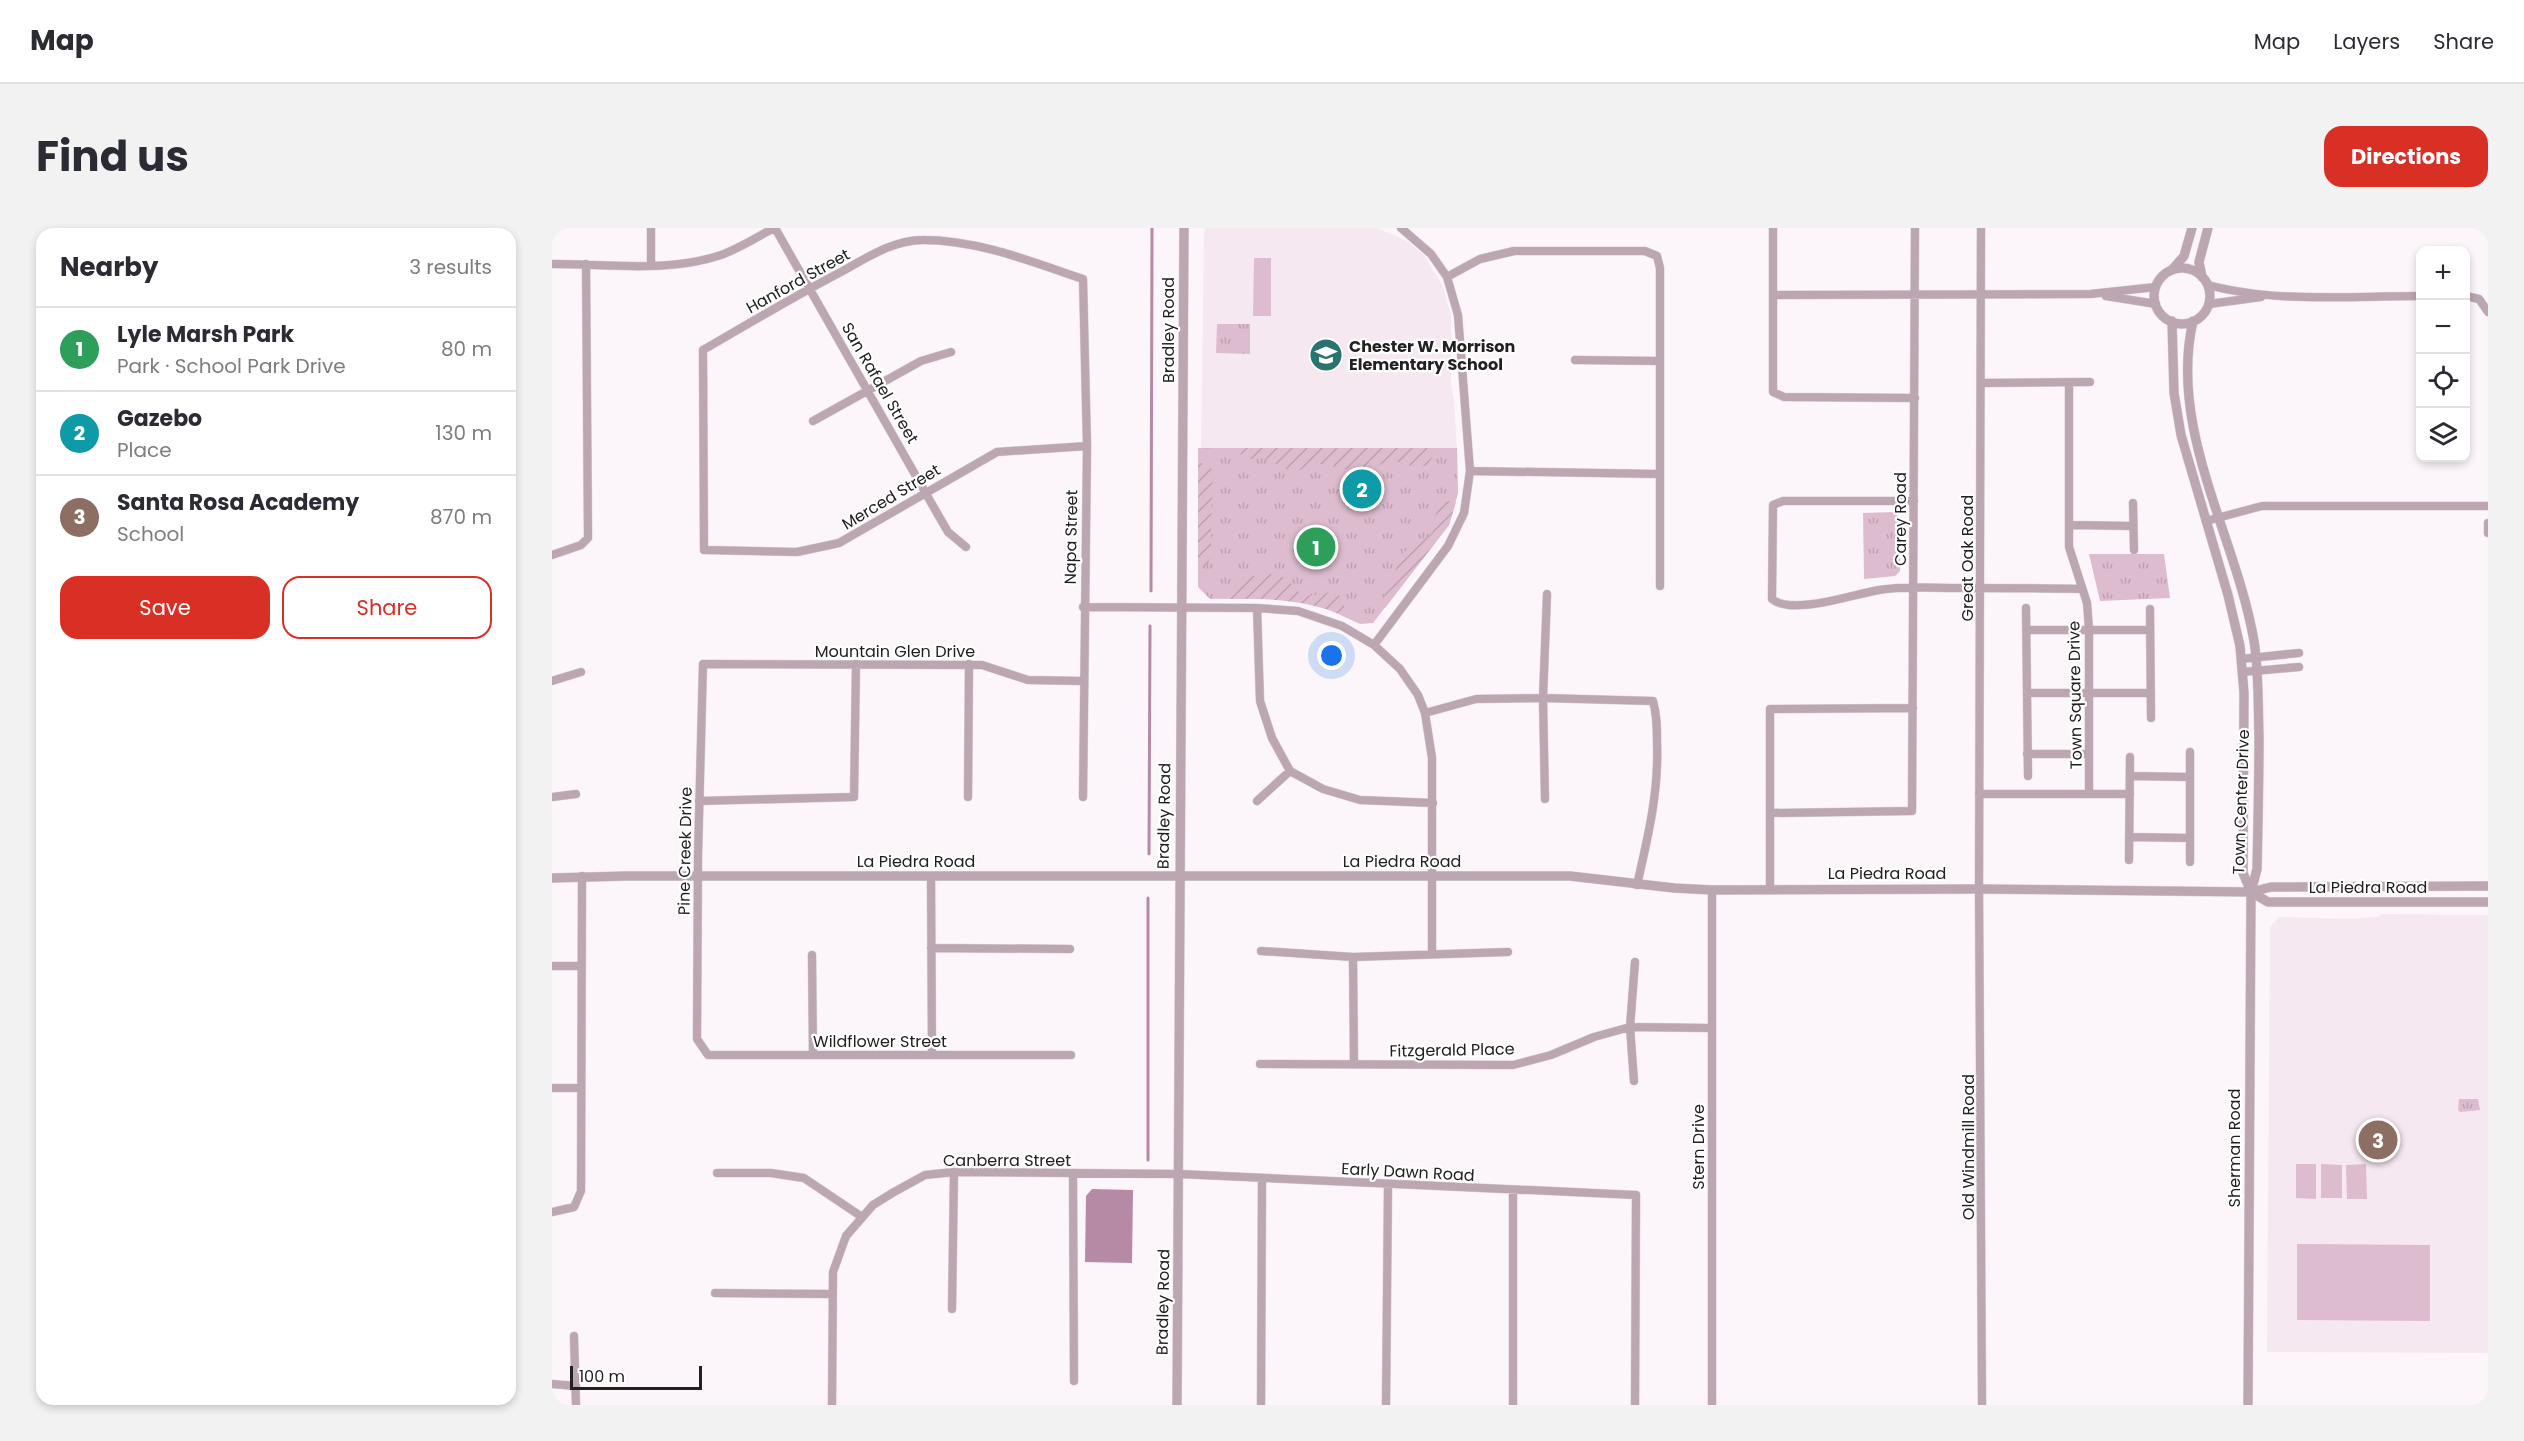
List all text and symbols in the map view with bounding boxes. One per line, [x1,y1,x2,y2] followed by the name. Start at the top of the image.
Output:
[30,21,94,60] text: Map
[2254,27,2300,56] text: Map
[2333,27,2400,56] text: Layers
[2433,27,2494,56] text: Share
[2324,126,2488,187] button: Directions
[36,127,189,186] text: Find us
[742,243,854,319] street label: Hanford Street
[2416,246,2470,462] map controls
[2416,246,2470,300] button: +
[60,249,158,285] text: Nearby
[409,253,492,281] text: 3 results
[1157,277,1180,383] street label: Bradley Road
[2416,300,2470,354] button: −
[836,318,924,448] street label: San Rafael Street
[117,319,294,350] text: Lyle Marsh Park
[76,335,83,363] text: 1
[441,335,492,363] text: 80 m
[1349,335,1515,376] place label: Chester W. Morrison Elementary School
[1308,337,1344,373] school or university icon: Chester W. Morrison Elementary School
[117,352,346,380] text: Park · School Park Drive
[2416,354,2470,408] button: locate
[117,403,202,434] text: Gazebo
[2416,408,2470,462] button: layers
[74,419,85,447] text: 2
[435,419,492,447] text: 130 m
[117,436,172,464] text: Place
[837,458,945,536] street label: Merced Street
[1342,466,1382,512] pin: 2
[1889,472,1912,566] street label: Carey Road
[117,487,359,518] text: Santa Rosa Academy
[1059,489,1083,585] street label: Napa Street
[1956,495,1979,621] street label: Great Oak Road
[73,503,86,531] text: 3
[430,503,492,531] text: 870 m
[117,520,184,548] text: School
[1296,524,1335,570] pin: 1
[60,576,270,639] button: Save
[282,576,492,639] button: Share
[2062,621,2088,769] street label: Town Square Drive
[815,640,975,663] street label: Mountain Glen Drive
[1317,641,1346,670] your location
[2227,729,2255,875] street label: Town Center Drive
[1152,763,1176,869] street label: Bradley Road
[672,787,698,915] street label: Pine Creek Drive
[857,850,975,873] street label: La Piedra Road
[1343,850,1461,873] street label: La Piedra Road
[1828,862,1946,885] street label: La Piedra Road
[2309,876,2427,899] street label: La Piedra Road
[813,1030,947,1053] street label: Wildflower Street
[1389,1037,1515,1063] street label: Fitzgerald Place
[1957,1074,1980,1220] street label: Old Windmill Road
[2223,1089,2246,1207] street label: Sherman Road
[1687,1104,1710,1190] street label: Stern Drive
[2358,1118,2398,1162] pin: 3
[943,1149,1071,1172] street label: Canberra Street
[1341,1157,1475,1187] street label: Early Dawn Road
[1151,1249,1175,1355] street label: Bradley Road
[570,1363,702,1390] scale bar
[579,1365,625,1388] text: 100 m

